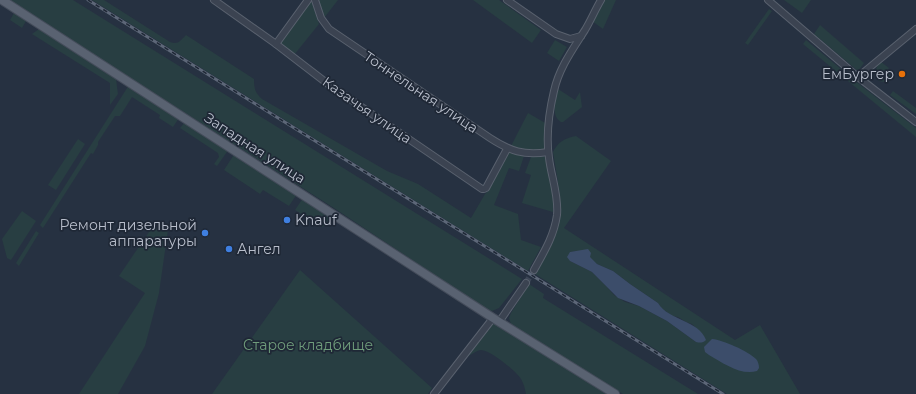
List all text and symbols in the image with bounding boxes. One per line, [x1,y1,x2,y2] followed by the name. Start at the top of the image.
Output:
[360,47,482,137] street label: Тоннельная улица
[822,65,894,83] place label: ЕмБургер
[897,69,907,79] marker: ЕмБургер
[319,73,415,147] street label: Казачья улица
[201,109,309,187] street label: Западная улица
[295,211,338,229] place label: Knauf
[282,215,292,225] marker: Knauf
[59,216,197,250] place label: Ремонт дизельной аппаратуры
[200,228,210,238] marker: Ремонт дизельной аппаратуры
[237,240,281,258] place label: Ангел
[224,244,234,254] marker: Ангел
[243,336,373,354] park label: Старое кладбище

